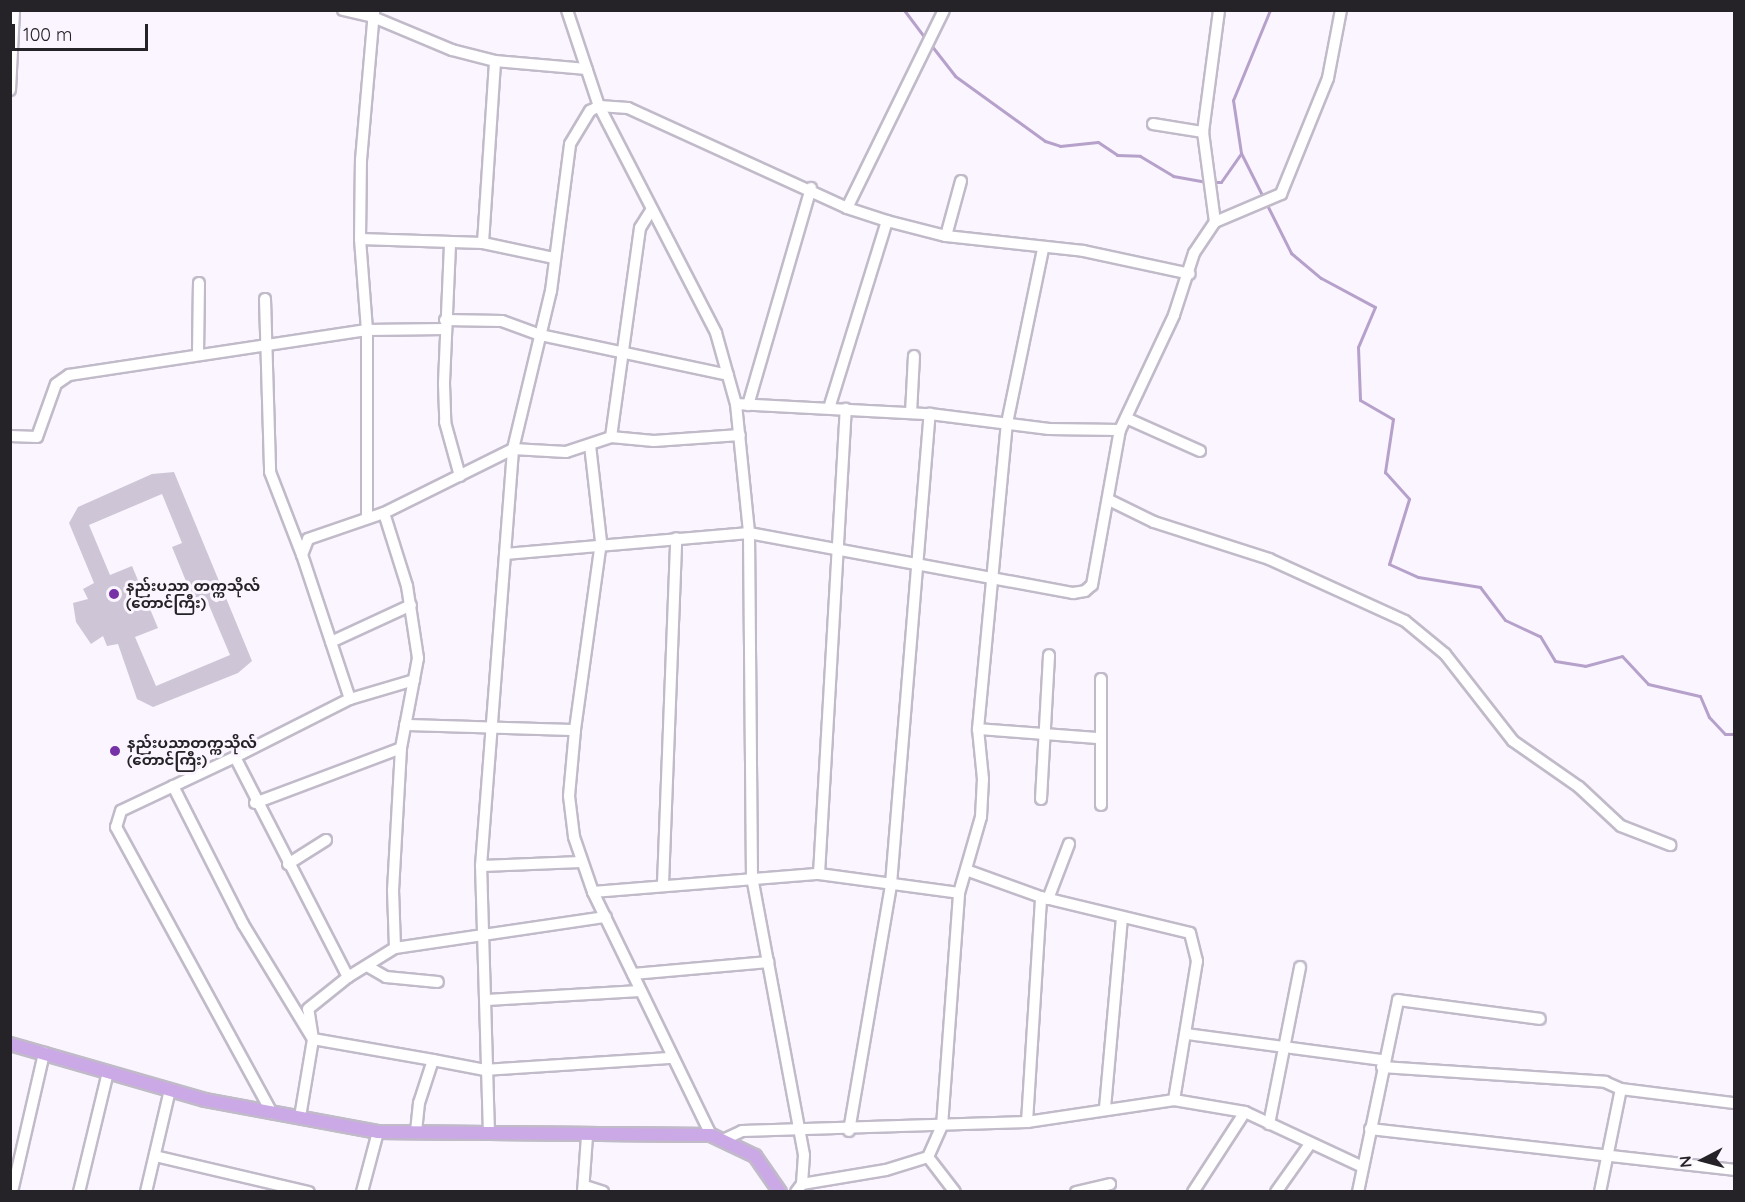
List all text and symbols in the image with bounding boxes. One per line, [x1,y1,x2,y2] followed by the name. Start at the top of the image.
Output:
[15,12,152,50] scale bar
[23,23,72,46] text: 100 m
[126,576,260,611] place label: နည်းပညာ တက္ကသိုလ် (တောင်ကြီး)
[107,587,121,601] marker: နည်းပညာ တက္ကသိုလ် (တောင်ကြီး)
[127,733,257,768] place label: နည်းပညာတက္ကသိုလ် (တောင်ကြီး)
[108,744,122,758] marker: နည်းပညာတက္ကသိုလ် (တောင်ကြီး)
[1673,1130,1733,1190] north arrow
[1675,1155,1696,1169] text: N

